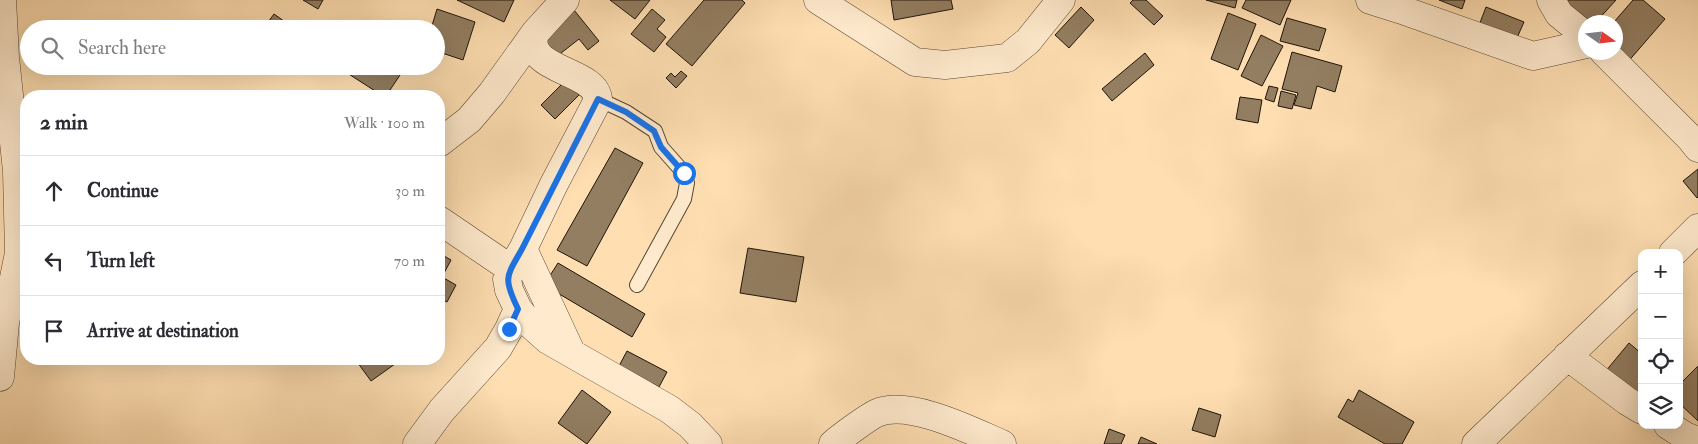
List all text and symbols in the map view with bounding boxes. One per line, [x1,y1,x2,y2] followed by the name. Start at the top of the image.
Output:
[1578,15,1623,60] north arrow
[20,20,445,75] search box
[38,34,66,62] icon: search
[78,36,166,60] text: Search here
[40,109,88,136] text: 2 min
[344,113,425,133] text: Walk · 100 m
[673,162,696,185] route start
[40,177,68,205] icon: ahead
[87,179,158,203] text: Continue
[395,181,425,201] text: 30 m
[40,247,68,275] icon: left
[87,249,155,273] text: Turn left
[1638,249,1683,429] map controls
[1638,249,1683,294] button: +
[394,251,425,271] text: 70 m
[1638,294,1683,339] button: −
[40,317,68,345] icon: arrive
[498,318,521,341] route end
[87,319,239,343] text: Arrive at destination
[1638,339,1683,384] button: locate
[1638,384,1683,429] button: layers

